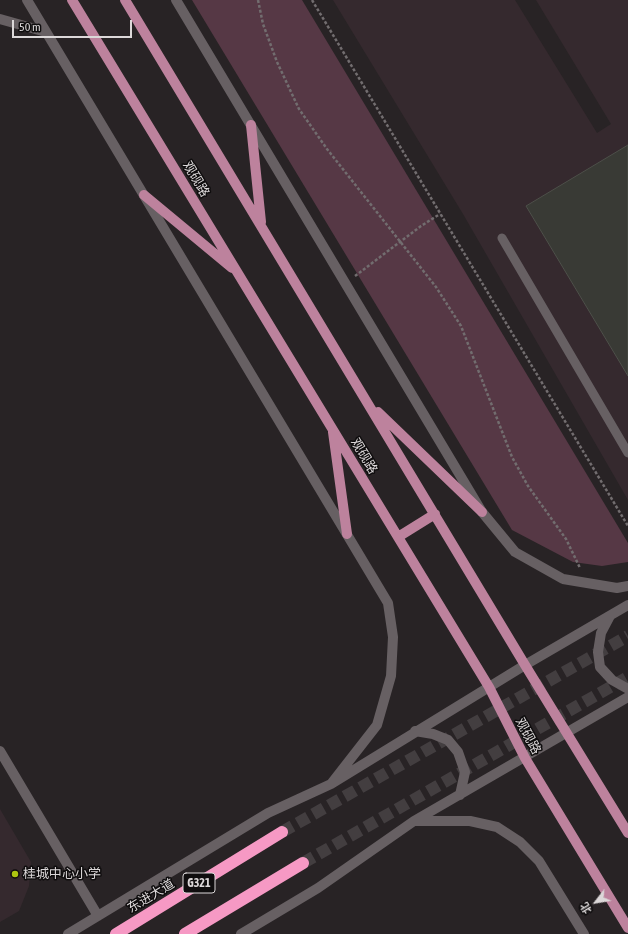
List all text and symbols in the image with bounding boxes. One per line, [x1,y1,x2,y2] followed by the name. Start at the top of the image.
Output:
[14,12,134,38] scale bar
[19,20,41,34] text: 50 m
[179,158,213,200] street label: 观砚路
[347,435,381,477] street label: 观砚路
[512,715,544,757] street label: 观砚路
[23,866,101,882] place label: 桂城中心小学
[10,869,20,879] marker: 桂城中心小学
[183,873,215,893] road number: G321
[125,876,177,916] street label: 东进大道
[576,882,616,922] north arrow
[578,900,594,916] text: 北

